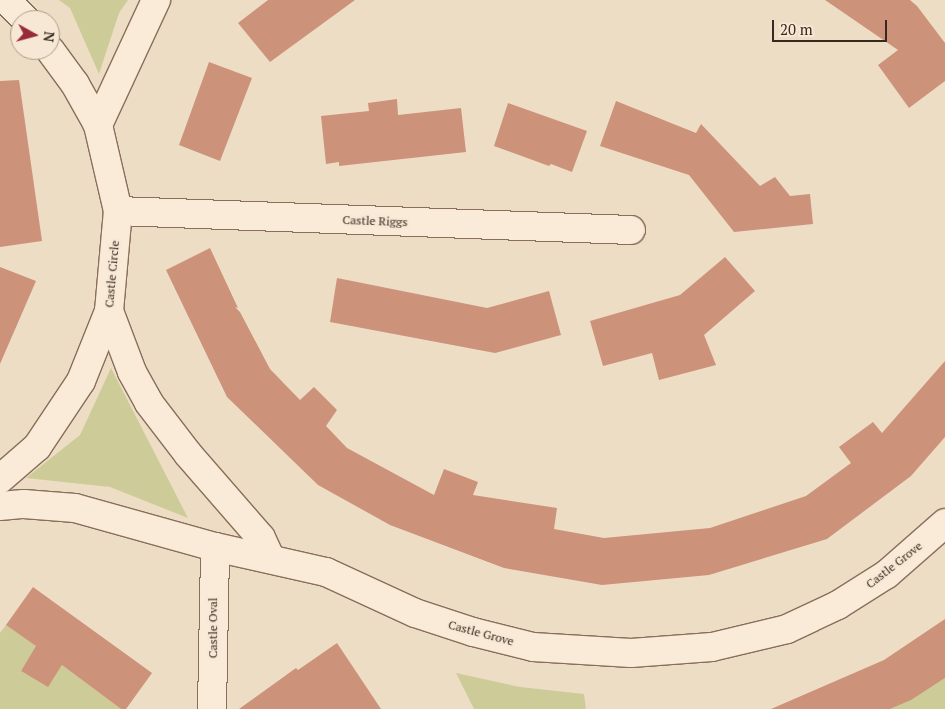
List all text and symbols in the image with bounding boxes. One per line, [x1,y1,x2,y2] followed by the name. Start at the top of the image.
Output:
[10,10,60,60] north arrow
[775,10,890,42] scale bar
[780,19,813,39] text: 20 m
[39,30,59,43] text: N
[342,213,408,229] street label: Castle Riggs
[102,240,122,308] street label: Castle Circle
[863,539,925,591] street label: Castle Grove
[206,598,220,658] street label: Castle Oval
[447,617,515,649] street label: Castle Grove

